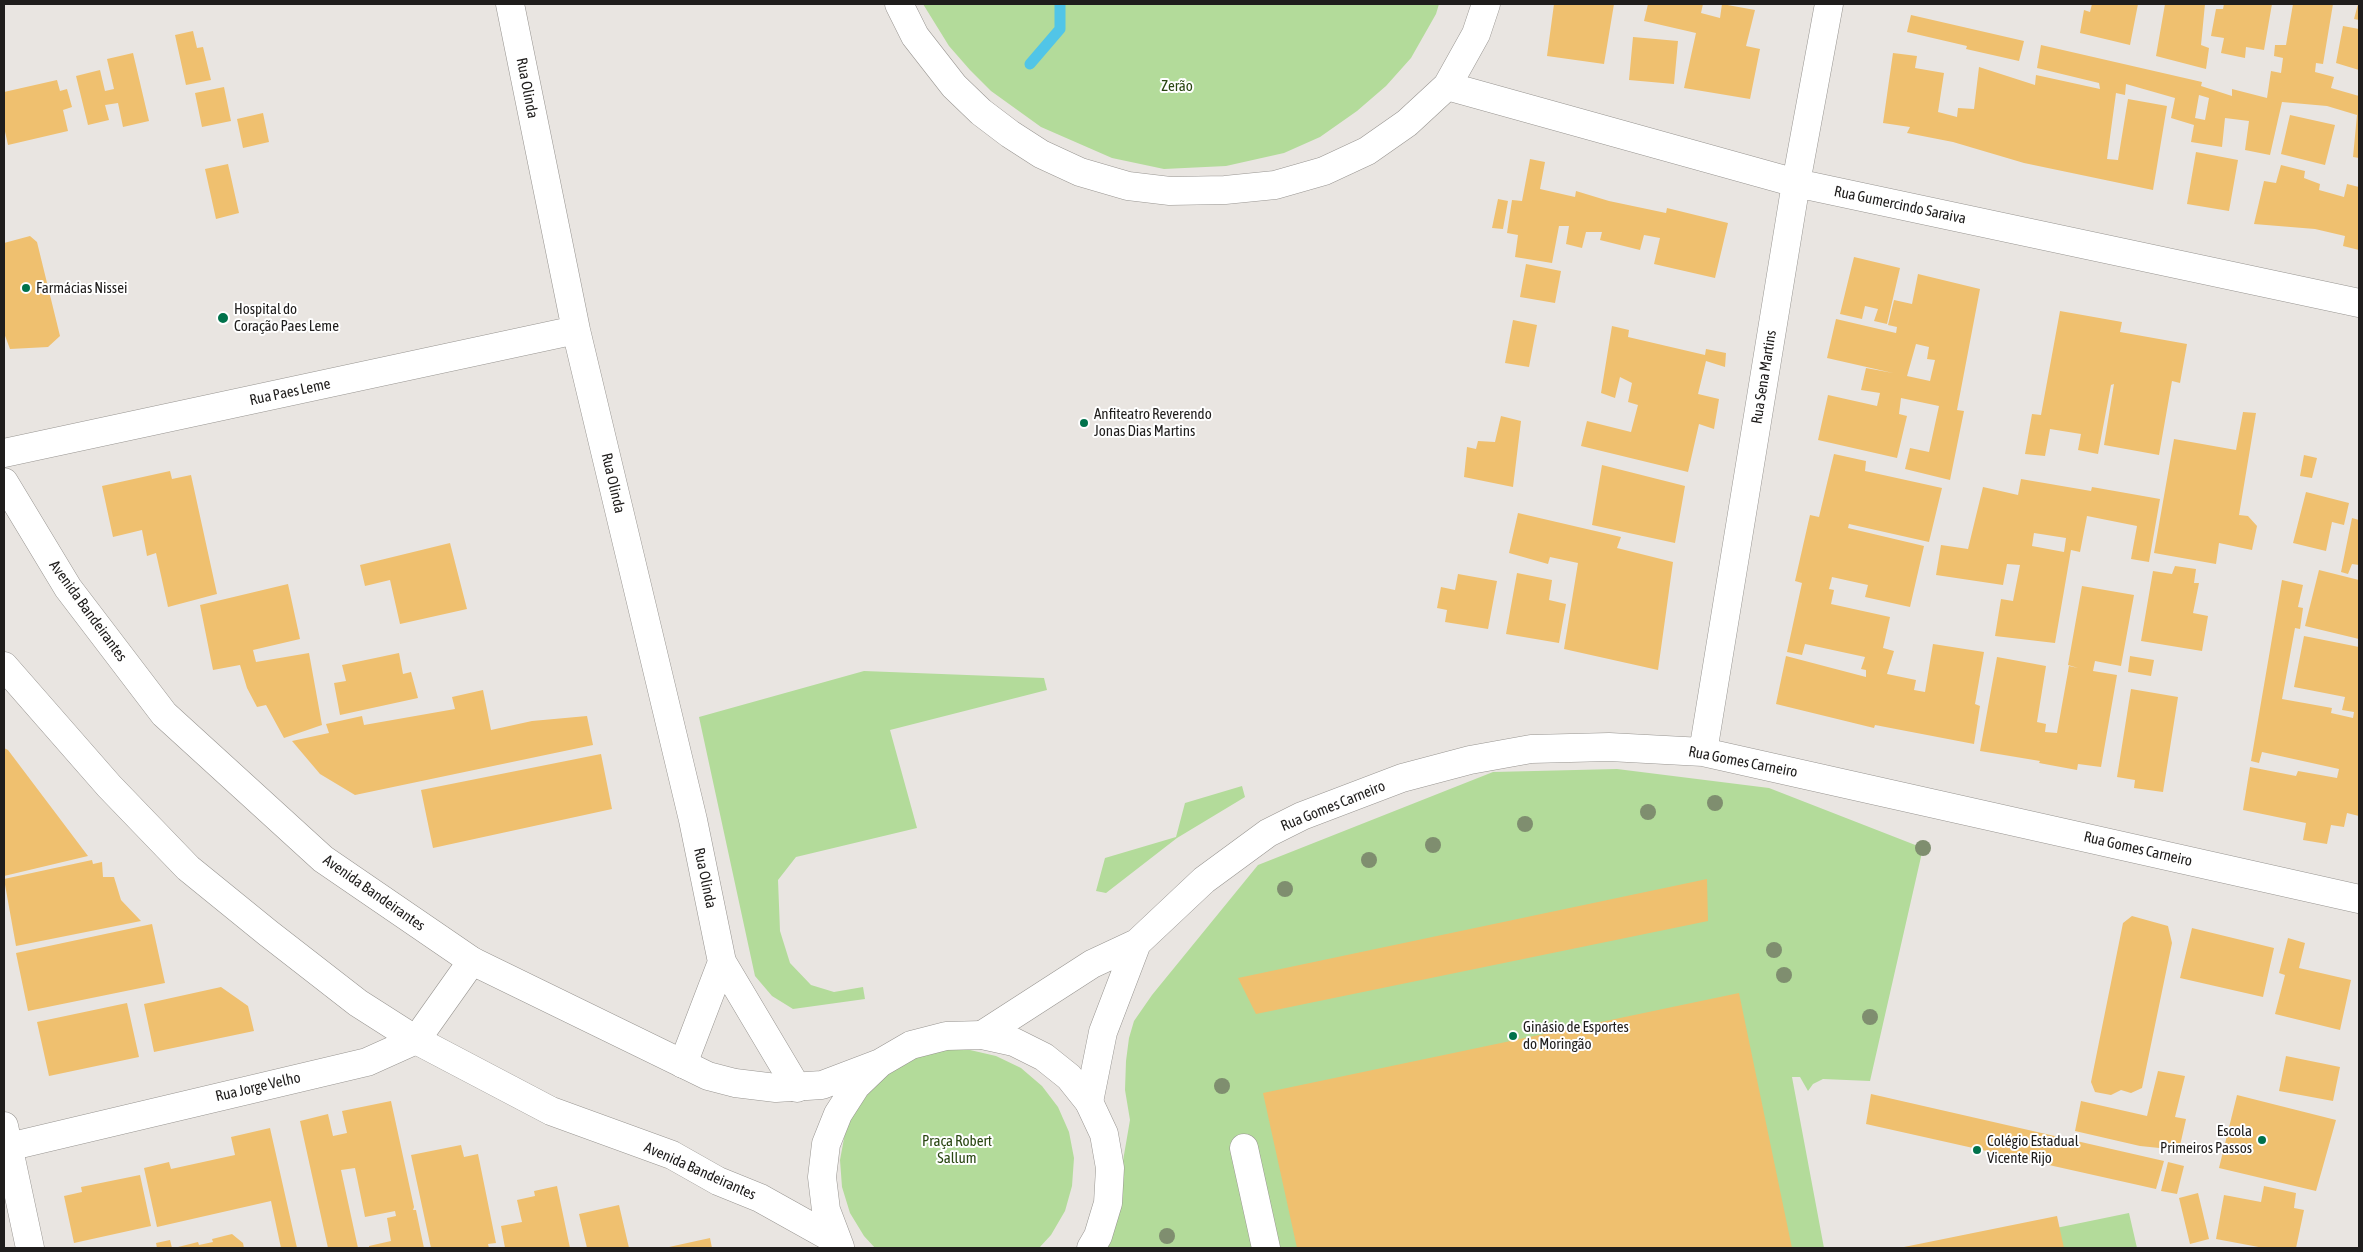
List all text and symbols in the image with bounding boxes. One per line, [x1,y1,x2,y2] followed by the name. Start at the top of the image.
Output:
[512,56,542,120] street label: Rua Olinda
[1161,77,1193,95] park label: Zerão
[1832,182,1968,228] street label: Rua Gumercindo Saraiva
[36,279,127,297] place label: Farmácias Nissei
[20,282,32,294] marker: Farmácias Nissei
[234,300,339,335] place label: Hospital do Coração Paes Leme
[216,311,230,325] marker: Hospital do Coração Paes Leme
[1748,329,1780,425] street label: Rua Sena Martins
[248,375,332,409] street label: Rua Paes Leme
[1094,405,1212,440] place label: Anfiteatro Reverendo Jonas Dias Martins
[1078,417,1090,429] marker: Anfiteatro Reverendo Jonas Dias Martins
[597,451,629,515] street label: Rua Olinda
[45,557,131,665] street label: Avenida Bandeirantes
[1687,743,1799,781] street label: Rua Gomes Carneiro
[1278,777,1388,835] street label: Rua Gomes Carneiro
[2082,828,2194,870] street label: Rua Gomes Carneiro
[690,846,720,910] street label: Rua Olinda
[320,851,428,935] street label: Avenida Bandeirantes
[1523,1018,1629,1053] place label: Ginásio de Esportes do Moringão
[1507,1030,1519,1042] marker: Ginásio de Esportes do Moringão
[214,1068,302,1106] street label: Rua Jorge Velho
[2160,1122,2252,1157] place label: Escola Primeiros Passos
[922,1132,992,1167] park label: Praça Robert Sallum
[1987,1132,2079,1167] place label: Colégio Estadual Vicente Rijo
[2256,1134,2268,1146] marker: Escola Primeiros Passos
[641,1138,759,1204] street label: Avenida Bandeirantes
[1971,1144,1983,1156] marker: Colégio Estadual Vicente Rijo

